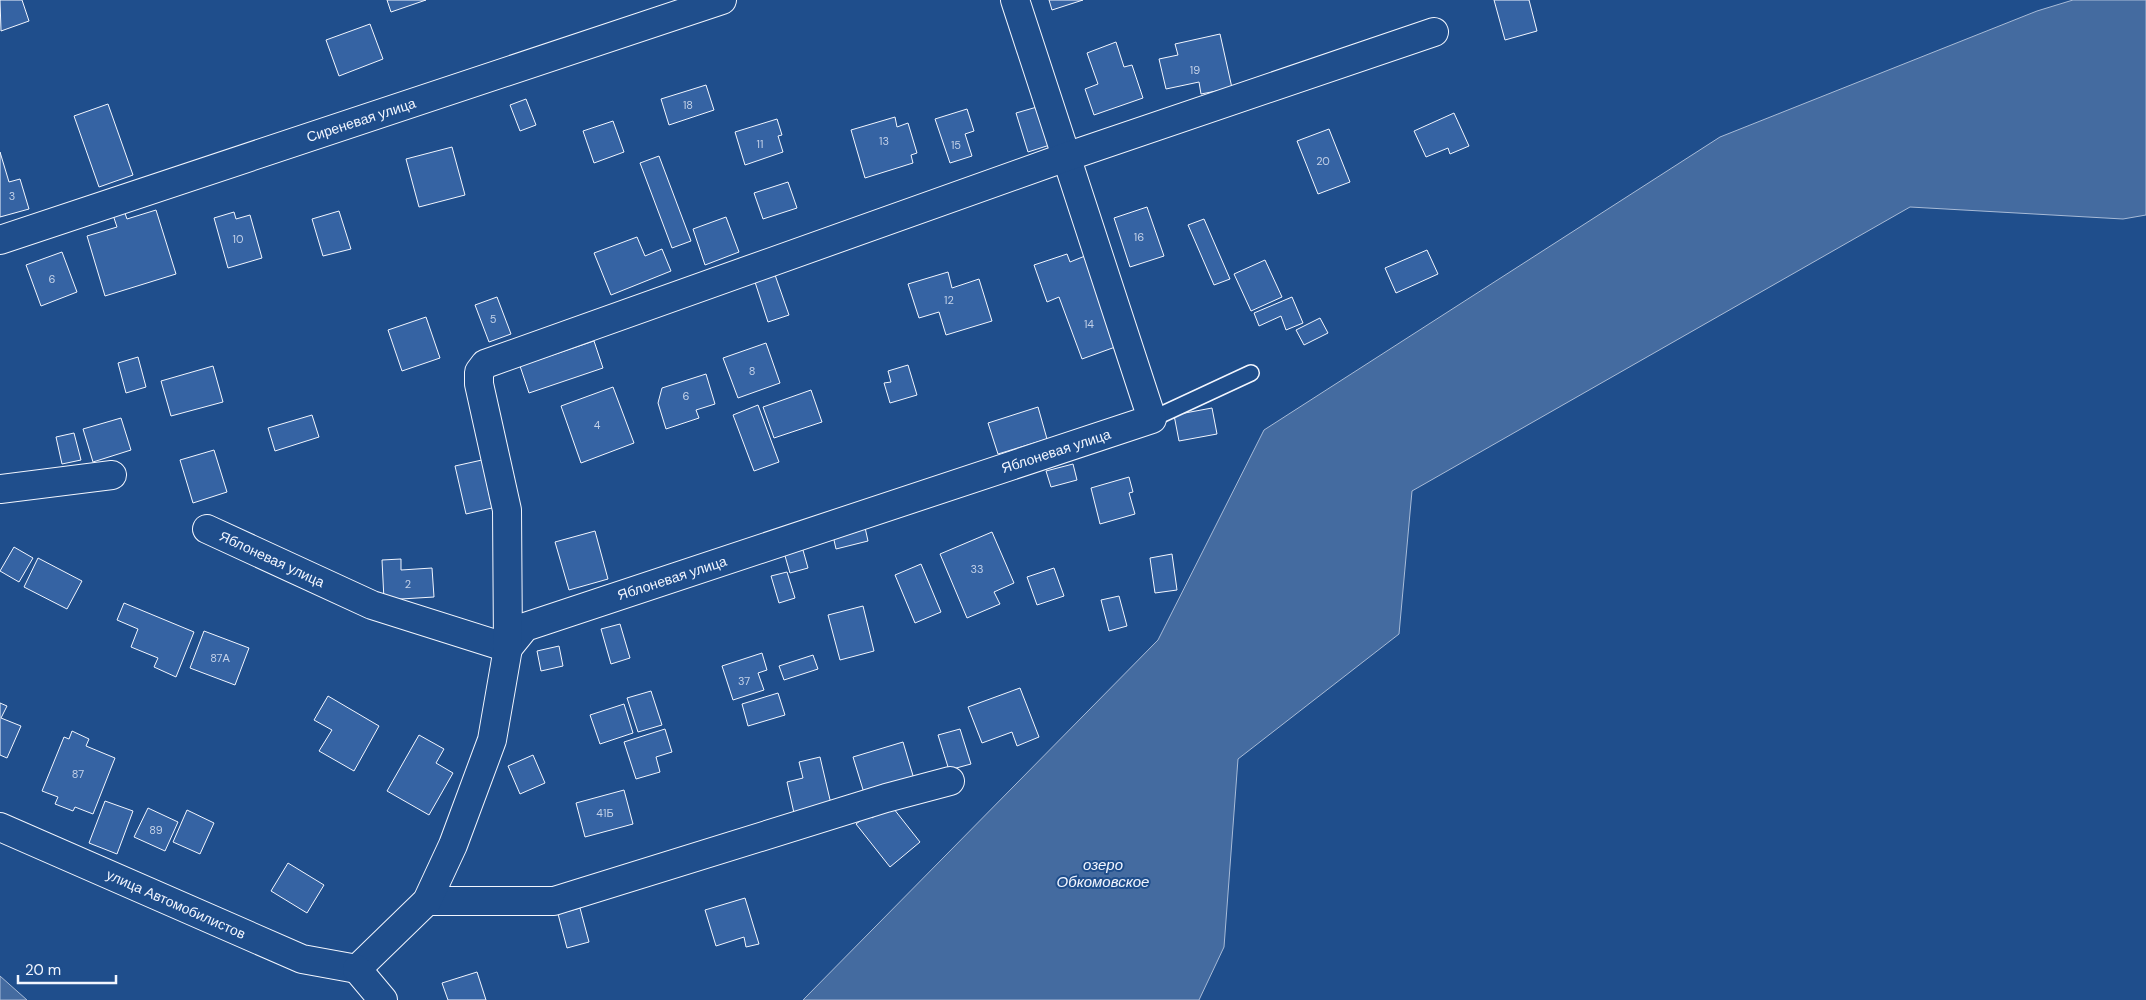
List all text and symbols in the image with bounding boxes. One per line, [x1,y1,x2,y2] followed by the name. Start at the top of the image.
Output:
[1190,63,1200,77] house number: 19
[304,94,418,146] street label: Сиреневая улица
[683,98,693,112] house number: 18
[879,134,889,148] house number: 13
[757,137,763,151] house number: 11
[951,138,961,152] house number: 15
[1316,154,1330,168] house number: 20
[9,189,15,203] house number: 3
[1134,230,1144,244] house number: 16
[233,232,243,246] house number: 10
[49,272,56,286] house number: 6
[944,293,954,307] house number: 12
[490,312,497,326] house number: 5
[1084,317,1094,331] house number: 14
[749,364,755,378] house number: 8
[683,389,690,403] house number: 6
[594,418,601,432] house number: 4
[999,425,1113,477] street label: Яблоневая улица
[217,527,328,591] street label: Яблоневая улица
[615,552,729,604] street label: Яблоневая улица
[970,562,984,576] house number: 33
[405,577,411,591] house number: 2
[210,651,230,665] house number: 87А
[738,674,750,688] house number: 37
[72,767,84,781] house number: 87
[596,806,614,820] house number: 41Б
[149,823,163,837] house number: 89
[1057,855,1149,892] water label: озеро Обкомовское
[104,865,248,943] street label: улица Автомобилистов
[18,952,115,984] scale bar
[25,960,61,980] text: 20 m

